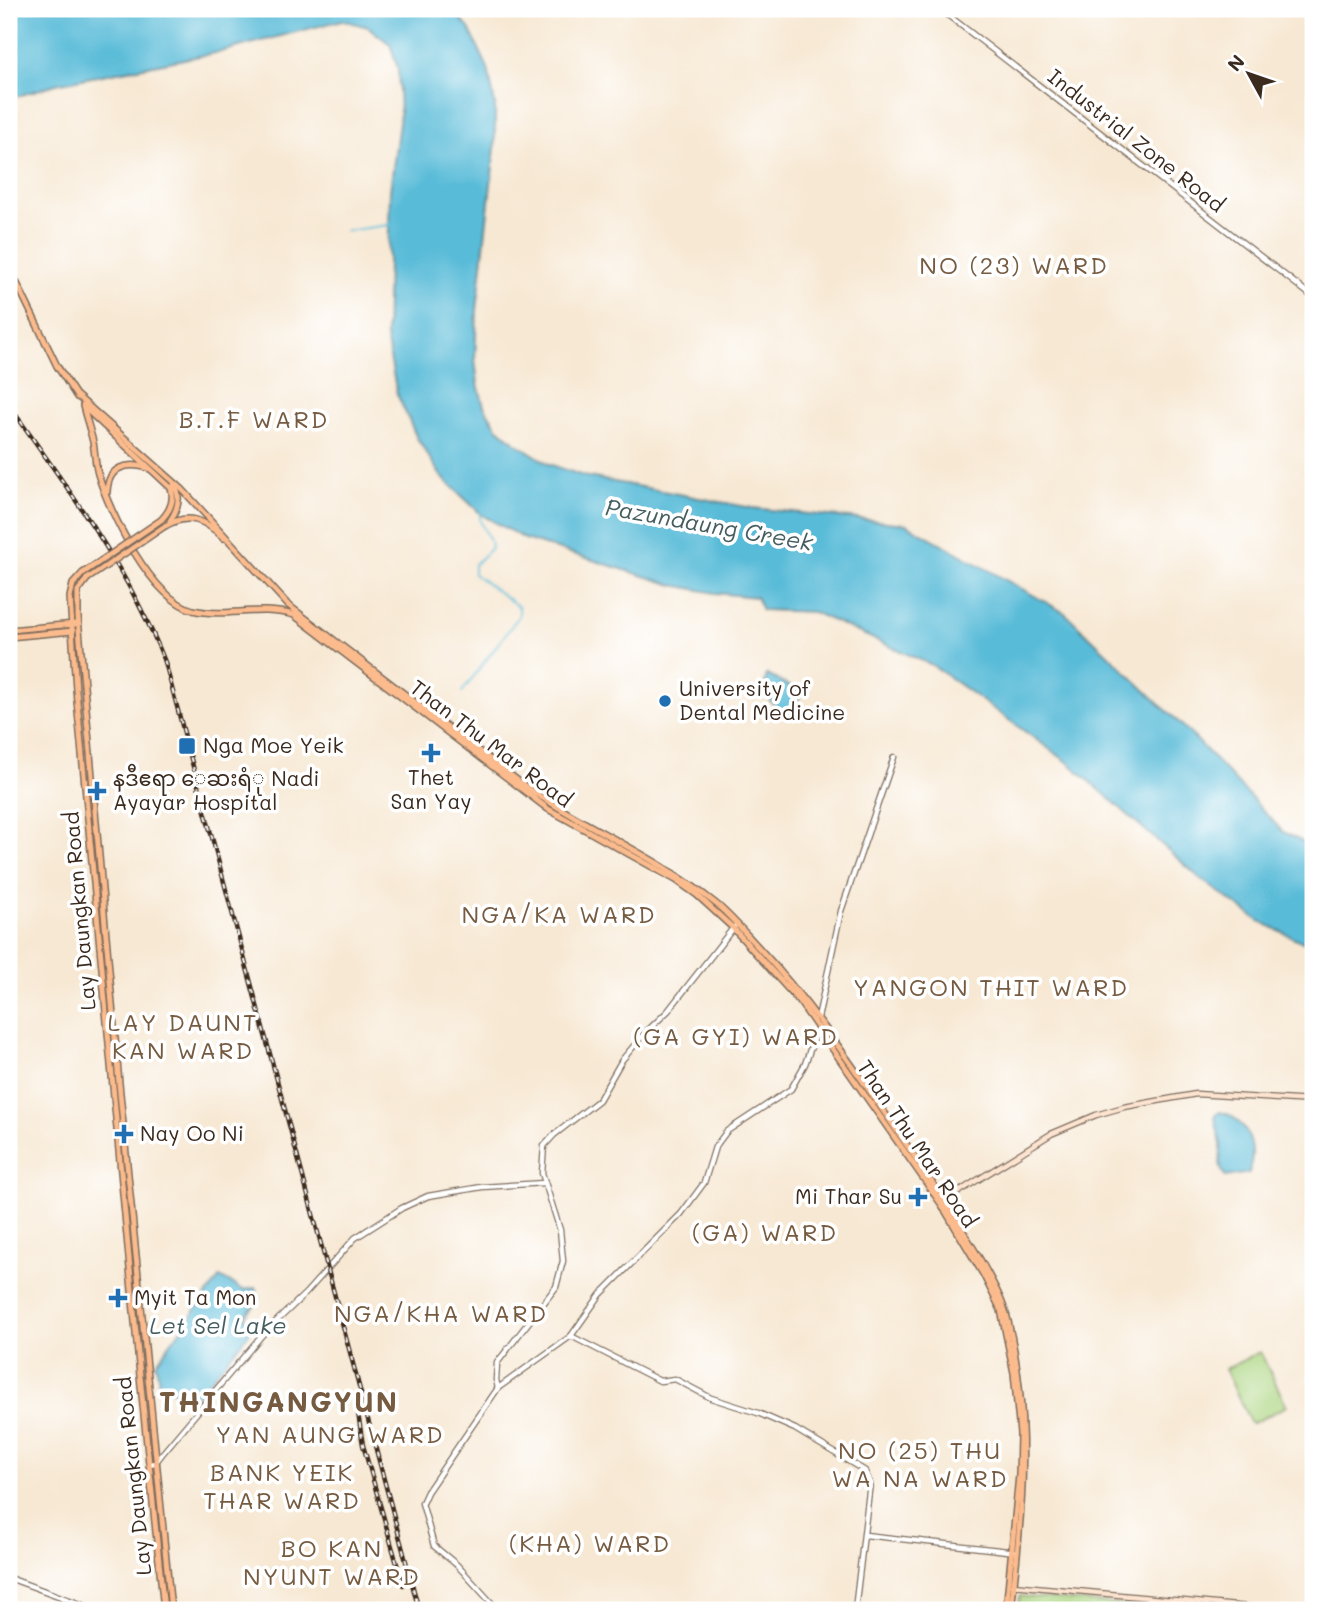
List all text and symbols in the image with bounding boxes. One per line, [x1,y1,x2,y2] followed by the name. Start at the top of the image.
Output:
[1214,38,1284,108] north arrow
[1221,49,1250,76] text: N
[1043,62,1231,217] street label: Industrial Zone Road
[919,249,1109,280] district label: NO (23) WARD
[179,403,329,434] district label: B.T.F WARD
[603,491,816,557] water label: Pazundaung Creek
[405,673,578,813] street label: Than Thu Mar Road
[679,674,845,725] place label: University of Dental Medicine
[657,693,673,709] marker: University of Dental Medicine
[203,731,344,758] place label: Nga Moe Yeik
[177,736,197,756] marker: Nga Moe Yeik
[421,743,441,763] marker: Thet San Yay
[113,763,320,815] place label: နဒီဧရာ ေဆးရံု Nadi Ayayar Hospital
[390,763,472,814] place label: Thet San Yay
[87,781,107,801] marker: နဒီဧရာ ေဆးရံု Nadi Ayayar Hospital
[56,811,101,1012] street label: Lay Daungkan Road
[461,898,657,929] district label: NGA/KA WARD
[853,971,1129,1002] district label: YANGON THIT WARD
[108,1006,258,1065] district label: LAY DAUNT KAN WARD
[633,1020,839,1051] district label: (GA GYI) WARD
[852,1054,984,1232] street label: Than Thu Mar Road
[140,1119,244,1146] place label: Nay Oo Ni
[114,1124,134,1144] marker: Nay Oo Ni
[795,1182,902,1209] place label: Mi Thar Su
[908,1187,928,1207] marker: Mi Thar Su
[692,1216,838,1247] district label: (GA) WARD
[134,1283,256,1310] place label: Myit Ta Mon
[108,1288,128,1308] marker: Myit Ta Mon
[334,1297,548,1328] district label: NGA/KHA WARD
[149,1310,287,1340] water label: Let Sel Lake
[109,1376,156,1577] street label: Lay Daungkan Road
[159,1383,399,1419] district label: THINGANGYUN
[215,1418,445,1449] district label: YAN AUNG WARD
[832,1434,1008,1493] district label: NO (25) THU WA NA WARD
[203,1456,361,1515] district label: BANK YEIK THAR WARD
[509,1527,671,1558] district label: (KHA) WARD
[243,1532,421,1591] district label: BO KAN NYUNT WARD

